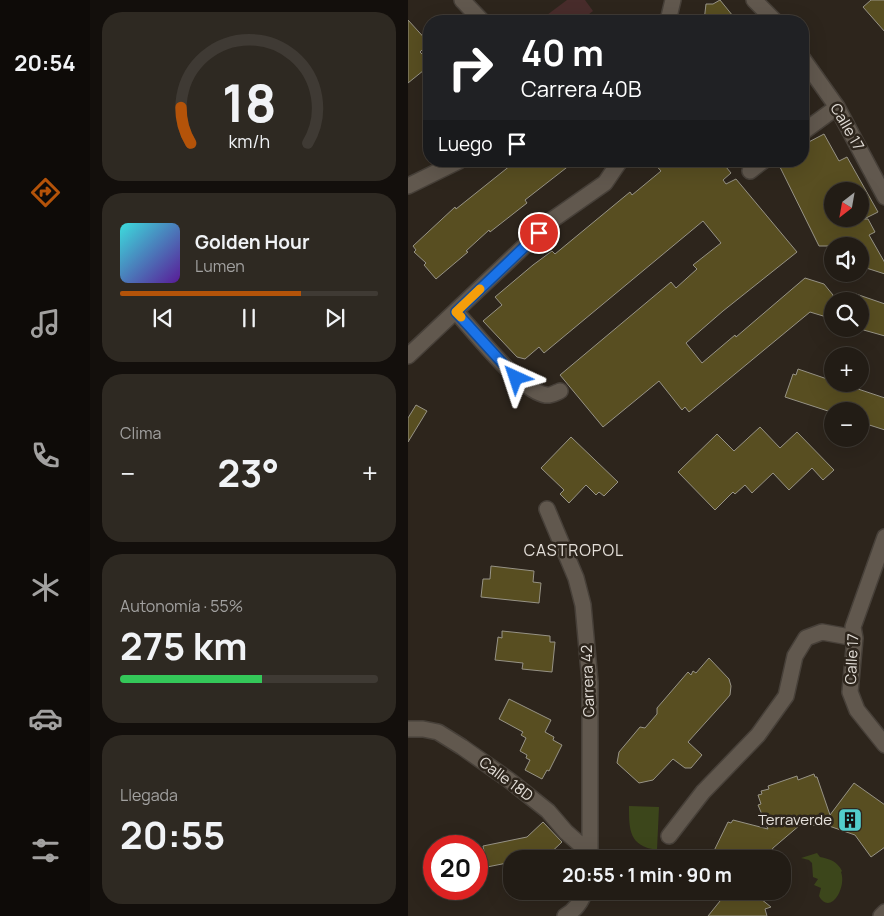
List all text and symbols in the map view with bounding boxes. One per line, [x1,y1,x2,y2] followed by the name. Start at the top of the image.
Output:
[521,29,604,77] text: 40 m
[438,35,503,100] icon: right
[14,48,76,78] text: 20:54
[222,67,276,138] text: 18
[521,74,641,104] text: Carrera 40B
[826,99,869,154] street label: Calle 17
[228,129,270,153] text: km/h
[503,130,531,158] icon: arrive
[438,131,493,157] text: Luego
[28,175,63,210] icon: directions
[824,182,869,228] north arrow
[824,182,869,447] map controls
[518,212,560,254] pin
[525,219,553,247] icon: arrive
[195,229,309,255] text: Golden Hour
[824,237,869,282] button: sound
[195,255,245,277] text: Lumen
[824,292,869,337] button: search
[149,304,177,332] icon: previous
[235,304,263,332] icon: pause
[321,304,349,332] icon: next
[28,306,63,341] icon: music
[824,347,869,392] button: +
[489,351,541,403] position arrow
[824,402,869,447] button: −
[120,422,161,444] text: Clima
[28,438,63,473] icon: phone
[218,446,279,498] text: 23°
[120,454,135,492] text: −
[362,454,378,492] text: +
[524,539,624,561] district label: CASTROPOL
[28,570,63,605] icon: climate
[120,595,243,617] text: Autonomía · 55%
[120,619,247,671] text: 275 km
[840,633,863,685] street label: Calle 17
[576,645,599,718] street label: Carrera 42
[28,701,63,736] icon: car
[475,751,538,806] street label: Calle 18D
[120,784,178,806] text: Llegada
[837,807,863,833] building icon: Terraverde
[120,808,225,860] text: 20:55
[758,809,832,830] place label: Terraverde
[28,833,63,868] icon: filters
[423,835,488,900] speed limit sign: 20
[562,862,732,888] text: 20:55 · 1 min · 90 m

